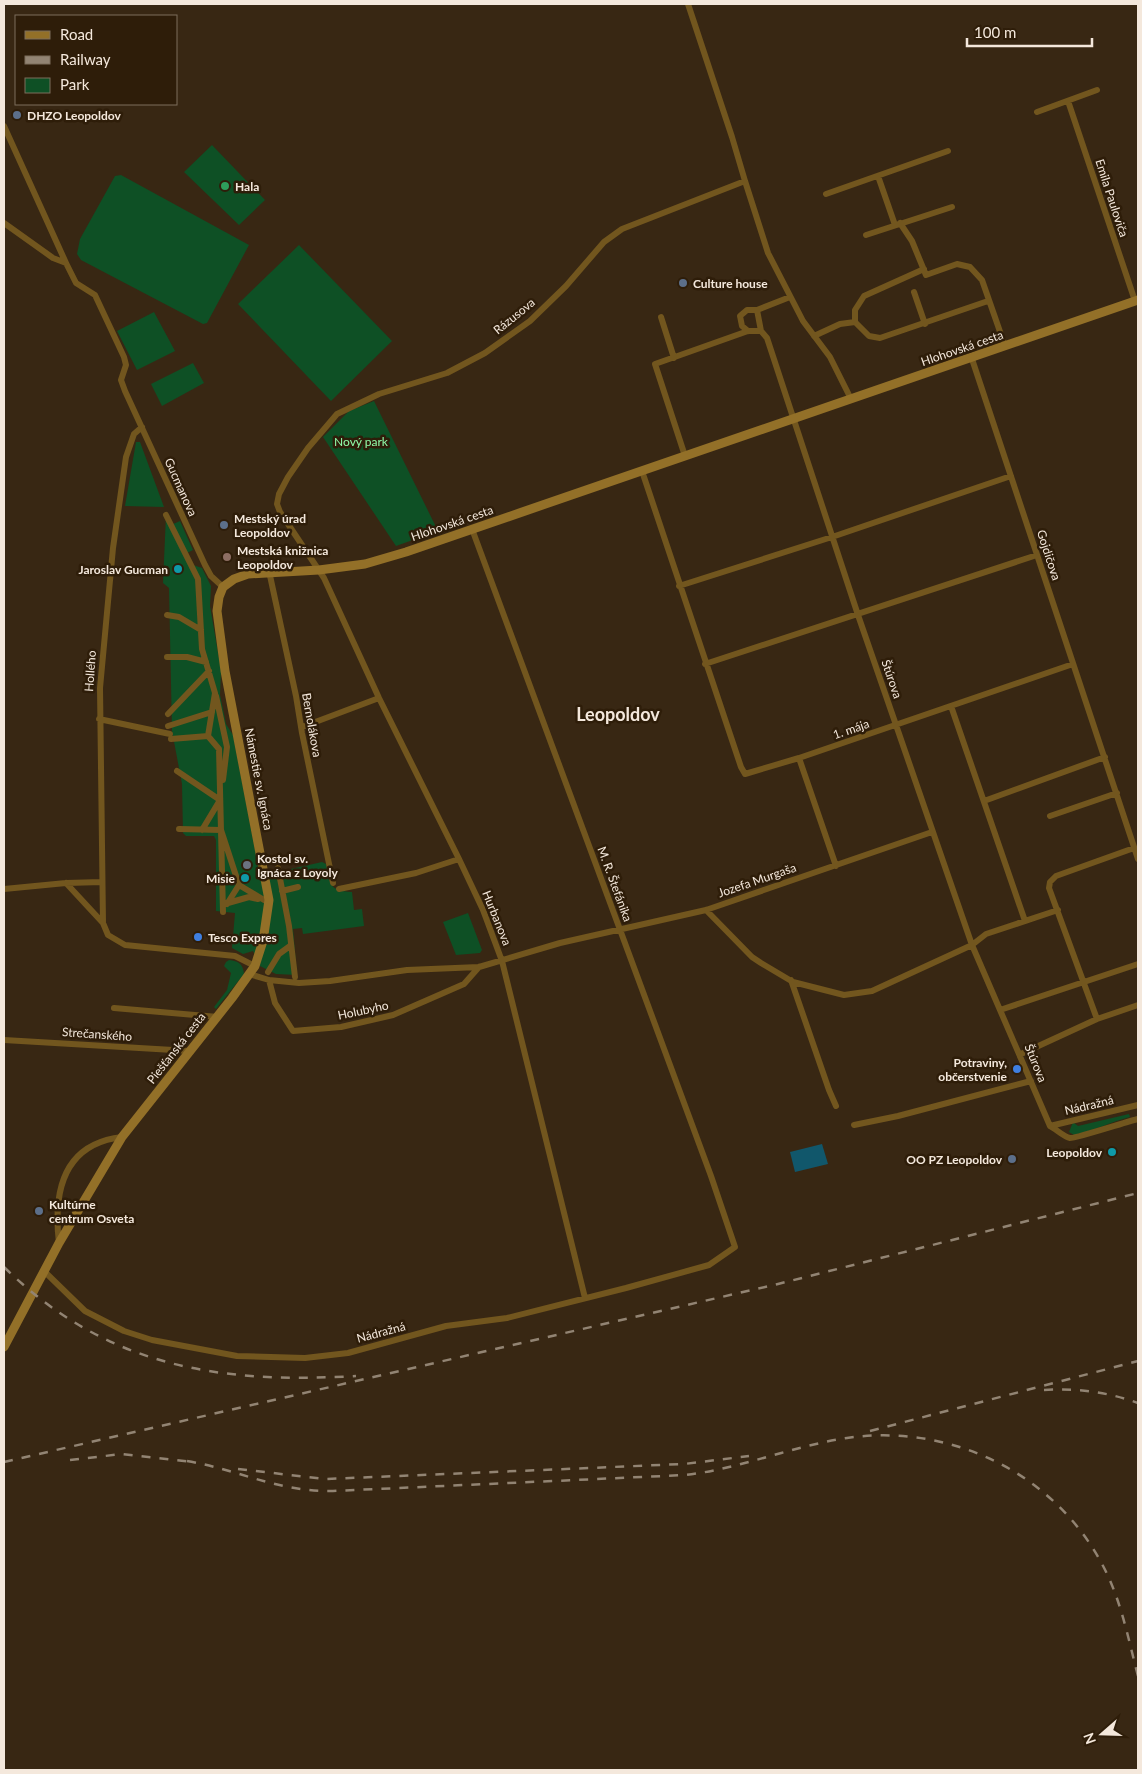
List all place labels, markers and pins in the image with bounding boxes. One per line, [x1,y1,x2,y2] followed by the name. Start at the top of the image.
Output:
[27,108,121,123] place label: DHZO Leopoldov
[11,109,23,121] marker: DHZO Leopoldov
[235,179,259,194] place label: Hala
[219,180,231,192] marker: Hala
[693,276,768,291] place label: Culture house
[677,277,689,289] marker: Culture house
[234,511,306,540] place label: Mestský úrad Leopoldov
[218,519,230,531] marker: Mestský úrad Leopoldov
[237,543,328,572] place label: Mestská knižnica Leopoldov
[221,551,233,563] marker: Mestská knižnica Leopoldov
[79,562,168,577] place label: Jaroslav Gucman
[172,563,184,575] marker: Jaroslav Gucman
[257,851,338,880] place label: Kostol sv. Ignáca z Loyoly
[241,859,253,871] marker: Kostol sv. Ignáca z Loyoly
[206,871,236,886] place label: Misie
[239,872,251,884] marker: Misie
[208,930,277,945] place label: Tesco Expres
[192,931,204,943] marker: Tesco Expres
[938,1055,1008,1084] place label: Potraviny, občerstvenie
[1011,1063,1023,1075] marker: Potraviny, občerstvenie
[1046,1145,1103,1160] place label: Leopoldov
[1106,1146,1118,1158] marker: Leopoldov
[906,1152,1003,1167] place label: OO PZ Leopoldov
[1006,1153,1018,1165] marker: OO PZ Leopoldov
[49,1197,134,1226] place label: Kultúrne centrum Osveta
[33,1205,45,1217] marker: Kultúrne centrum Osveta

